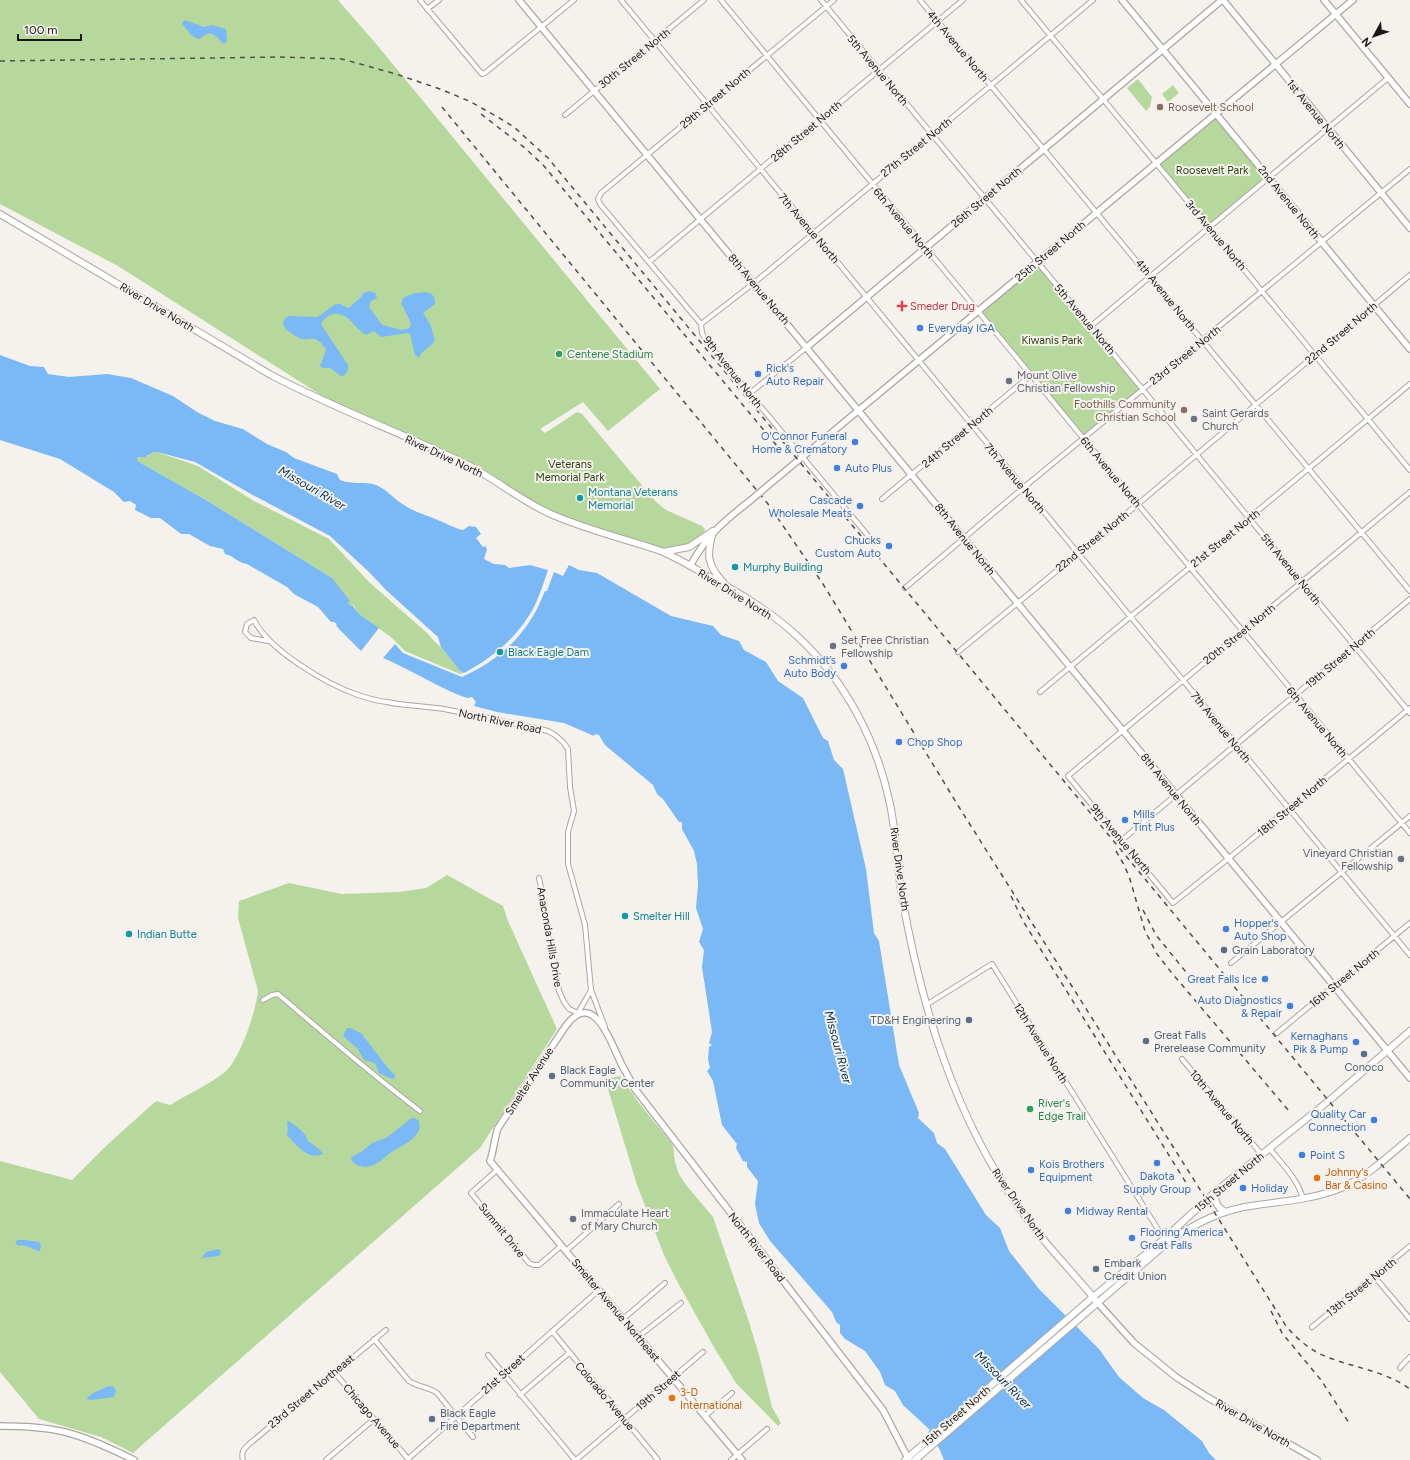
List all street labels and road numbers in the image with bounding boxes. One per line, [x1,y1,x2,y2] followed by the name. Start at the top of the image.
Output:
[924,8,991,84] street label: 4th Avenue North
[596,25,673,91] street label: 30th Street North
[844,32,911,108] street label: 5th Avenue North
[678,65,753,132] street label: 29th Street North
[1284,77,1348,152] street label: 1st Avenue North
[768,98,844,165] street label: 28th Street North
[878,115,954,180] street label: 27th Street North
[1255,163,1322,241] street label: 2nd Avenue North
[949,164,1024,231] street label: 26th Street North
[870,185,937,261] street label: 6th Avenue North
[775,191,842,266] street label: 7th Avenue North
[1182,198,1249,273] street label: 3rd Avenue North
[1012,218,1088,285] street label: 25th Street North
[725,251,792,327] street label: 8th Avenue North
[1133,257,1199,334] street label: 4th Avenue North
[117,280,196,335] street label: River Drive North
[1051,281,1118,357] street label: 5th Avenue North
[1303,299,1380,367] street label: 22nd Street North
[1147,323,1223,388] street label: 23rd Street North
[700,334,765,411] street label: 9th Avenue North
[919,404,995,471] street label: 24th Street North
[403,433,485,480] street label: River Drive North
[1077,434,1144,510] street label: 6th Avenue North
[981,441,1048,516] street label: 7th Avenue North
[932,501,998,578] street label: 8th Avenue North
[1188,507,1262,570] street label: 21st Street North
[1053,508,1131,575] street label: 22nd Street North
[1258,531,1323,608] street label: 5th Avenue North
[695,567,774,622] street label: River Drive North
[1201,601,1278,667] street label: 20th Street North
[1303,626,1378,691] street label: 19th Street North
[1283,684,1350,760] street label: 6th Avenue North
[1188,689,1253,766] street label: 7th Avenue North
[457,706,543,737] street label: North River Road
[1138,751,1204,828] street label: 8th Avenue North
[1255,774,1330,839] street label: 18th Street North
[1087,801,1154,877] street label: 9th Avenue North
[887,826,912,912] street label: River Drive North
[534,886,565,988] street label: Anaconda Hills Drive
[1307,946,1382,1011] street label: 16th Street North
[1011,1001,1071,1086] street label: 12th Avenue North
[503,1045,556,1118] street label: Smelter Avenue
[1187,1067,1257,1147] street label: 10th Avenue North
[1192,1150,1267,1215] street label: 15th Street North
[989,1166,1048,1243] street label: River Drive North
[476,1200,528,1260] street label: Summit Drive
[725,1210,788,1285] street label: North River Road
[1324,1255,1399,1319] street label: 13th Street North
[569,1256,663,1365] street label: Smelter Avenue Northeast
[266,1352,357,1431] street label: 23rd Street Northeast
[479,1352,528,1397] street label: 21st Street
[572,1360,637,1433] street label: Colorado Avenue
[633,1368,683,1413] street label: 19th Street
[340,1382,403,1451] street label: Chicago Avenue
[919,1383,993,1450] street label: 15th Street North
[1213,1397,1293,1450] street label: River Drive North

